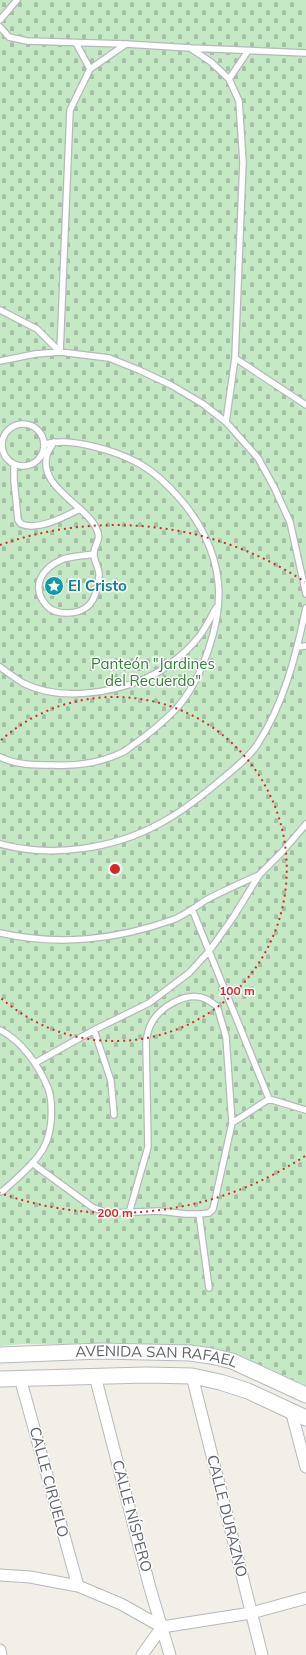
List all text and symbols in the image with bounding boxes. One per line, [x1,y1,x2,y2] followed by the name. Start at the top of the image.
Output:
[43,575,65,597] place icon: El Cristo
[68,576,127,595] place label: El Cristo
[91,654,215,690] park label: Panteón "Jardines del Recuerdo"
[108,862,122,876] centre of rings
[219,983,255,998] text: 100 m
[97,1205,133,1220] text: 200 m
[75,1341,241,1372] street label: AVENIDA SAN RAFAEL
[26,1425,73,1539] street label: CALLE CIRUELO
[203,1453,252,1579] street label: CALLE DURAZNO
[108,1458,157,1574] street label: CALLE NÍSPERO

